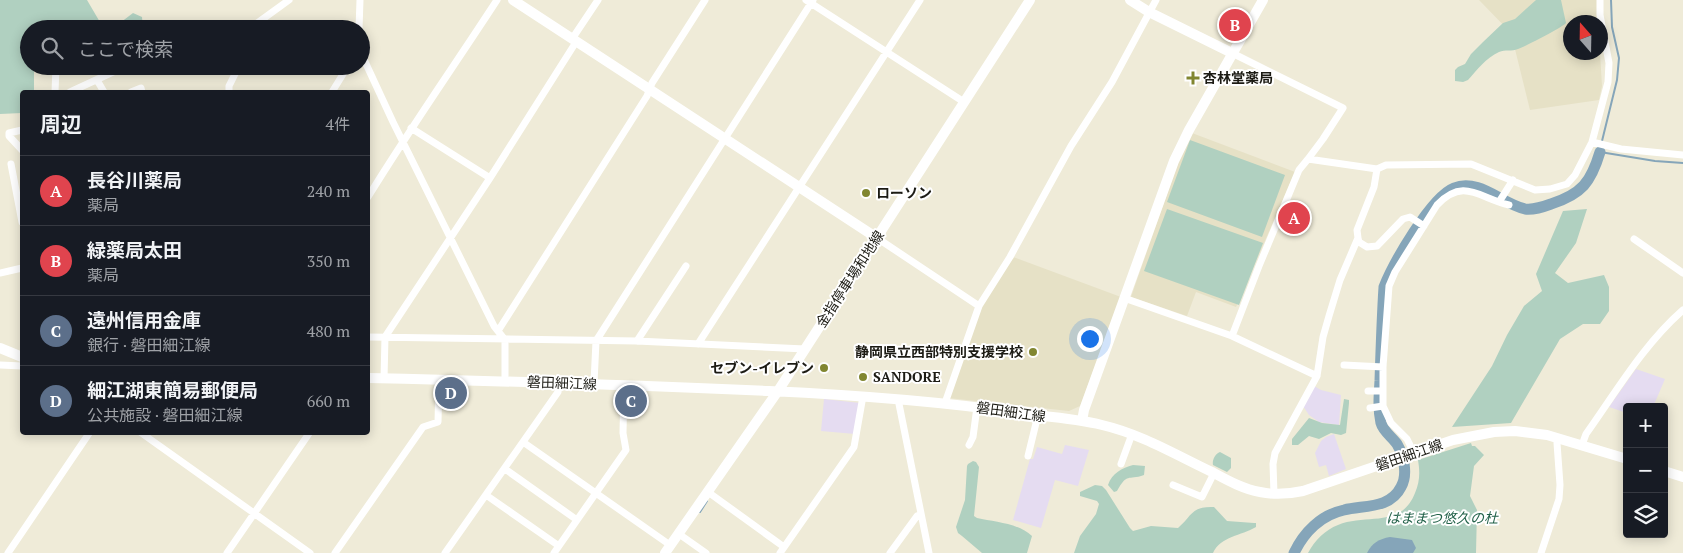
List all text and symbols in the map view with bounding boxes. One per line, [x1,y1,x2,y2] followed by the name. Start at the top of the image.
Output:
[1219,6,1251,44] pin: B
[1563,15,1608,60] north arrow
[20,20,370,75] search box
[38,34,66,62] icon: search
[78,36,173,61] text: ここで検索
[1203,68,1273,87] place label: 杏林堂薬局
[1187,72,1199,84] marker: 杏林堂薬局
[40,110,82,138] text: 周辺
[325,113,350,135] text: 4件
[87,167,182,192] text: 長谷川薬局
[50,180,62,202] text: A
[307,180,350,202] text: 240 m
[876,183,932,202] place label: ローソン
[860,187,872,199] marker: ローソン
[87,194,119,216] text: 薬局
[1278,199,1310,237] pin: A
[811,227,888,331] street label: 金指停車場和地線
[87,237,182,262] text: 緑薬局太田
[51,250,61,272] text: B
[307,250,350,272] text: 350 m
[87,264,119,286] text: 薬局
[87,307,201,332] text: 遠州信用金庫
[51,320,61,342] text: C
[307,320,350,342] text: 480 m
[1077,326,1103,352] your location
[87,334,211,356] text: 銀行 · 磐田細江線
[855,342,1023,361] place label: 静岡県立西部特別支援学校
[1027,346,1039,358] marker: 静岡県立西部特別支援学校
[710,358,814,377] place label: セブン-イレブン
[818,362,830,374] marker: セブン-イレブン
[873,367,941,386] place label: SANDORE
[857,371,869,383] marker: SANDORE
[527,372,597,393] street label: 磐田細江線
[435,374,467,412] pin: D
[87,377,258,402] text: 細江湖東簡易郵便局
[615,382,647,420] pin: C
[50,390,62,412] text: D
[307,390,350,412] text: 660 m
[975,397,1047,426] street label: 磐田細江線
[1623,403,1668,538] map controls
[1623,403,1668,448] button: +
[87,404,243,426] text: 公共施設 · 磐田細江線
[1373,434,1445,475] street label: 磐田細江線
[1623,448,1668,493] button: −
[1623,493,1668,538] button: layers
[1386,508,1499,527] park label: はままつ悠久の杜

